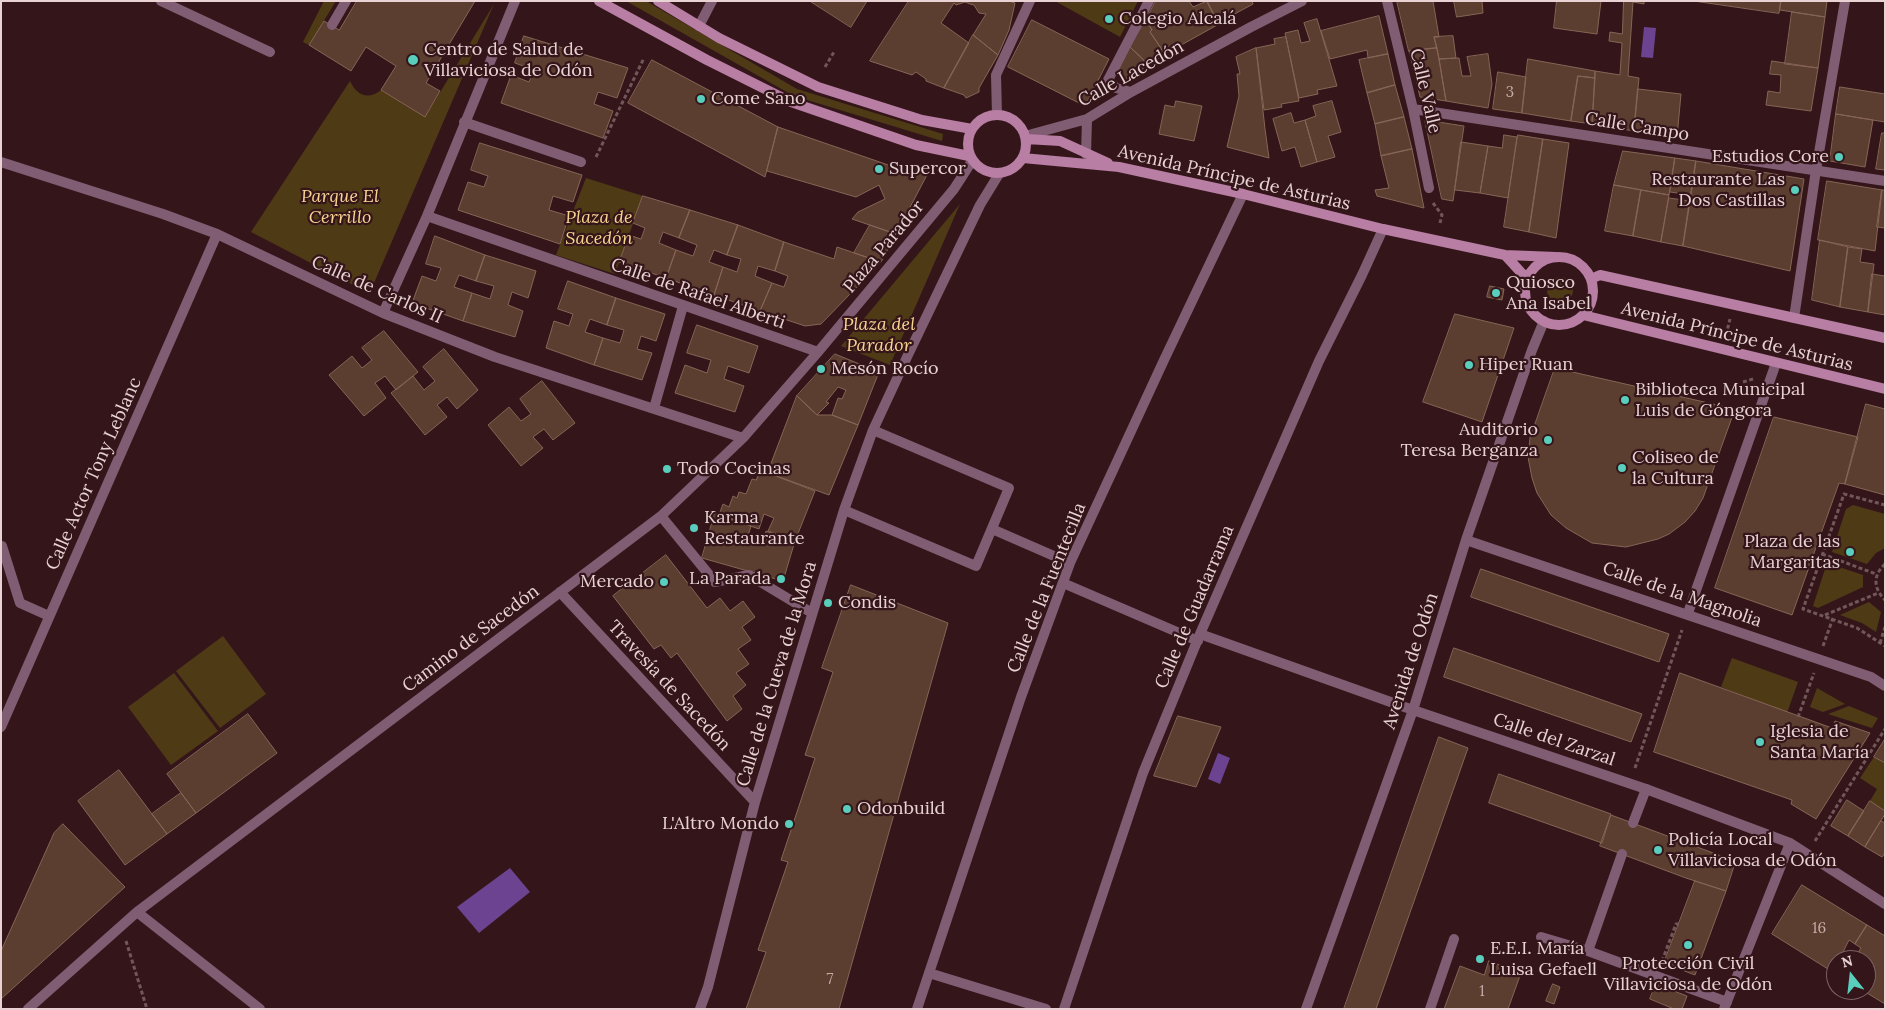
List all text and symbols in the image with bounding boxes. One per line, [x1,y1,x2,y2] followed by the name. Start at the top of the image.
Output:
[1119,8,1237,30] place label: Colegio Alcalá
[1103,13,1115,25] marker: Colegio Alcalá
[1074,36,1188,112] street label: Calle Lacedón
[424,39,593,82] place label: Centro de Salud de Villaviciosa de Odón
[1405,47,1445,135] street label: Calle Valle
[406,53,420,67] marker: Centro de Salud de Villaviciosa de Odón
[1506,84,1514,102] house number: 3
[711,88,806,110] place label: Come Sano
[695,93,707,105] marker: Come Sano
[1583,108,1691,146] street label: Calle Campo
[1116,141,1352,215] street label: Avenida Príncipe de Asturias
[1712,146,1829,168] place label: Estudios Core
[1833,151,1845,163] marker: Estudios Core
[889,158,966,180] place label: Supercor
[873,163,885,175] marker: Supercor
[1651,169,1785,212] place label: Restaurante Las Dos Castillas
[1789,184,1801,196] marker: Restaurante Las Dos Castillas
[301,186,379,228] park label: Parque El Cerrillo
[839,196,929,298] street label: Plaza Parador
[565,207,633,250] park label: Plaza de Sacedón
[308,251,446,329] street label: Calle de Carlos II
[608,254,788,334] street label: Calle de Rafael Alberti
[1506,272,1591,314] place label: Quiosco Ana Isabel
[1490,287,1502,299] marker: Quiosco Ana Isabel
[1619,298,1855,376] street label: Avenida Príncipe de Asturias
[843,314,915,356] park label: Plaza del Parador
[1479,354,1573,376] place label: Hiper Ruan
[831,358,939,380] place label: Mesón Rocío
[1463,359,1475,371] marker: Hiper Ruan
[815,363,827,375] marker: Mesón Rocío
[42,374,146,574] street label: Calle Actor Tony Leblanc
[1635,379,1805,422] place label: Biblioteca Municipal Luis de Góngora
[1619,394,1631,406] marker: Biblioteca Municipal Luis de Góngora
[1401,419,1538,462] place label: Auditorio Teresa Berganza
[1542,434,1554,446] marker: Auditorio Teresa Berganza
[1632,447,1719,489] place label: Coliseo de la Cultura
[677,458,790,480] place label: Todo Cocinas
[1616,462,1628,474] marker: Coliseo de la Cultura
[661,463,673,475] marker: Todo Cocinas
[1003,500,1091,676] street label: Calle de la Fuentecilla
[704,507,805,550] place label: Karma Restaurante
[688,522,700,534] marker: Karma Restaurante
[1151,522,1239,692] street label: Calle de Guadarrama
[1744,531,1840,574] place label: Plaza de las Margaritas
[1844,546,1856,558] marker: Plaza de las Margaritas
[1600,558,1764,632] street label: Calle de la Magnolia
[732,559,822,789] street label: Calle de la Cueva de la Mora
[689,568,771,590] place label: La Parada
[580,571,654,593] place label: Mercado
[775,573,787,585] marker: La Parada
[658,576,670,588] marker: Mercado
[398,581,544,697] street label: Camino de Sacedón
[1379,590,1443,732] street label: Avenida de Odón
[838,592,896,614] place label: Condis
[822,597,834,609] marker: Condis
[603,616,735,756] street label: Travesía de Sacedón
[1490,709,1618,771] street label: Calle del Zarzal
[1770,721,1869,764] place label: Iglesia de Santa María
[1754,736,1766,748] marker: Iglesia de Santa María
[857,798,945,820] place label: Odonbuild
[841,803,853,815] marker: Odonbuild
[662,813,779,835] place label: L'Altro Mondo
[783,818,795,830] marker: L'Altro Mondo
[1668,829,1837,872] place label: Policía Local Villaviciosa de Odón
[1652,844,1664,856] marker: Policía Local Villaviciosa de Odón
[1812,920,1826,938] house number: 16
[1490,938,1597,981] place label: E.E.I. María Luisa Gefaell
[1682,939,1694,951] marker: Protección Civil Villaviciosa de Odón
[1826,950,1876,1000] north arrow
[1839,951,1855,972] text: N
[1474,953,1486,965] marker: E.E.I. María Luisa Gefaell
[1604,953,1772,996] place label: Protección Civil Villaviciosa de Odón
[827,971,833,989] house number: 7
[1479,983,1485,1001] house number: 1

